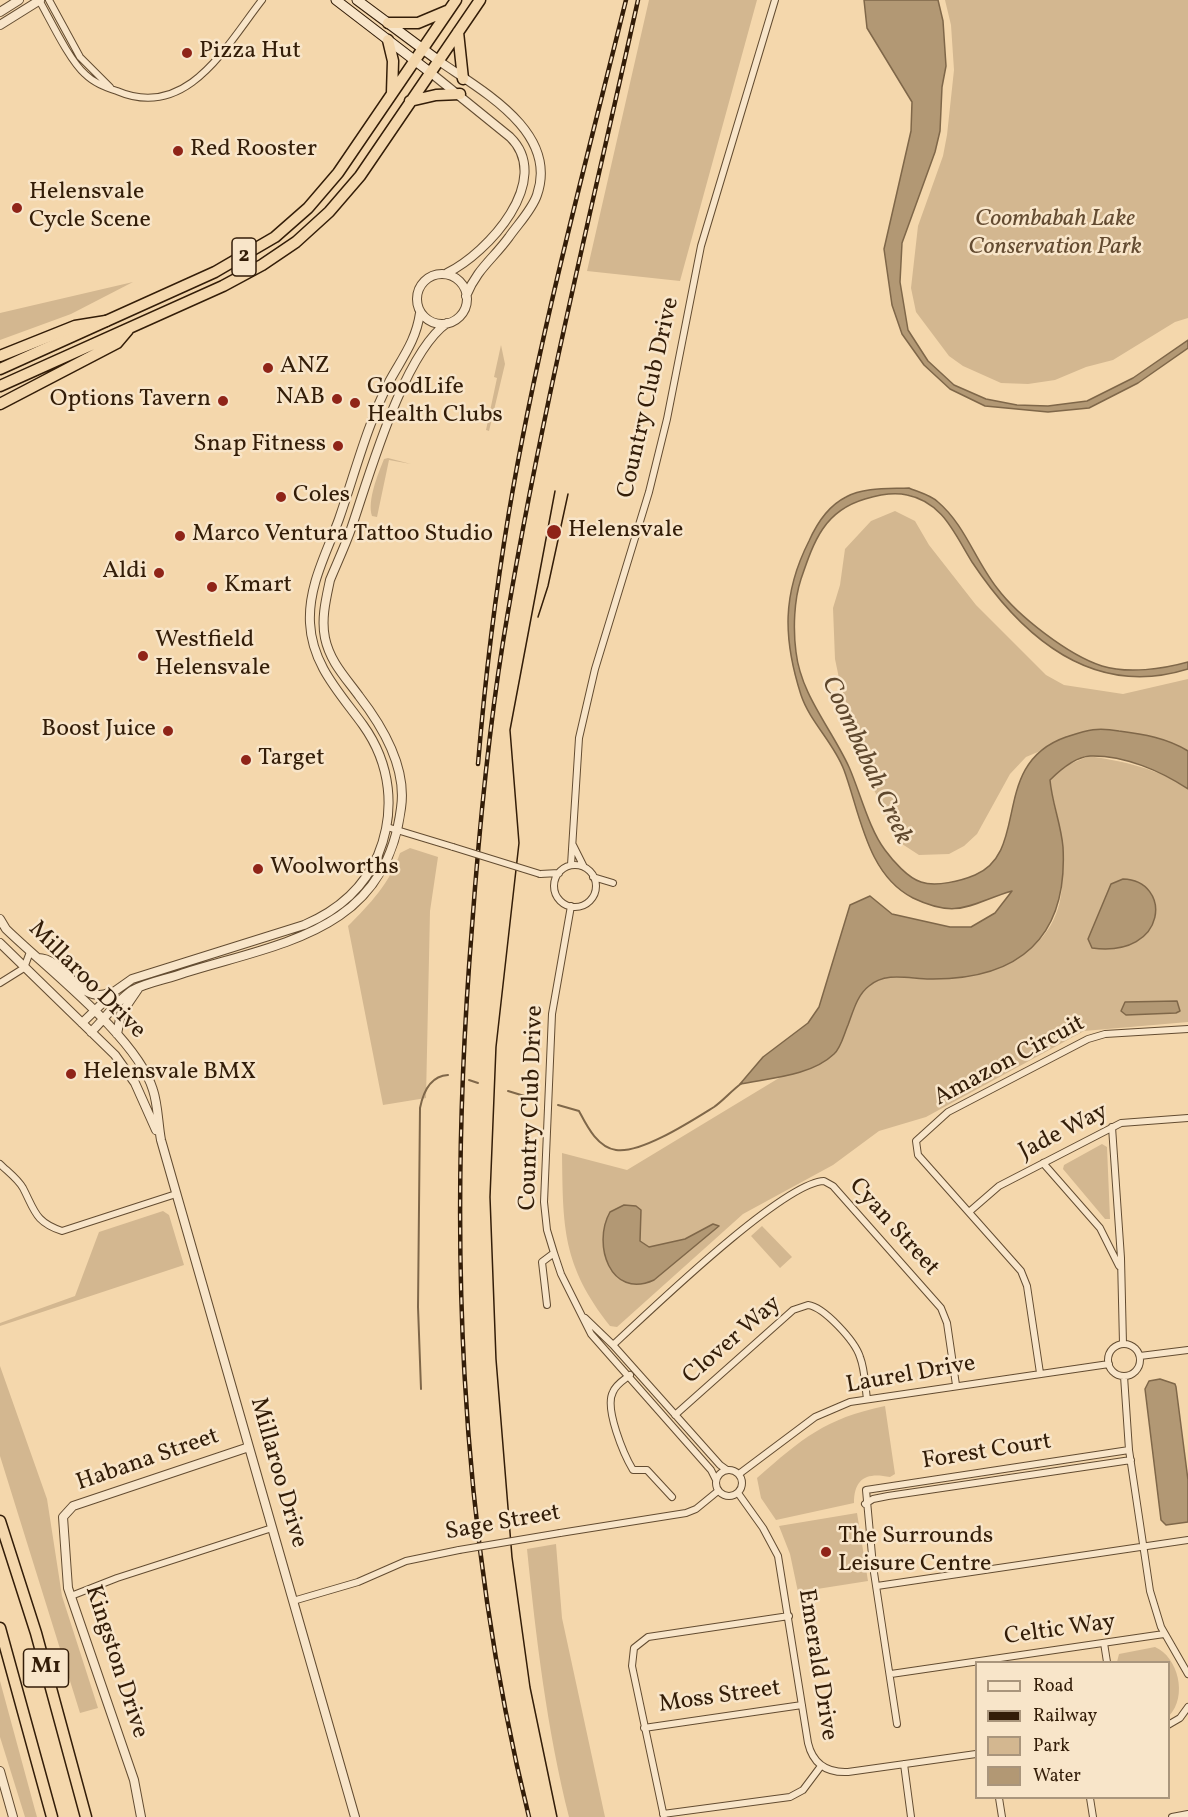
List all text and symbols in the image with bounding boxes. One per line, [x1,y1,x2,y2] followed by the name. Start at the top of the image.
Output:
[199,39,301,67] place label: Pizza Hut
[180,46,194,60] marker: Pizza Hut
[190,137,317,165] place label: Red Rooster
[171,144,185,158] marker: Red Rooster
[29,180,151,236] place label: Helensvale Cycle Scene
[10,201,24,215] marker: Helensvale Cycle Scene
[968,207,1142,263] park label: Coombabah Lake Conservation Park
[232,238,256,276] road number: 2
[613,295,687,501] street label: Country Club Drive
[280,354,330,382] place label: ANZ
[261,361,275,375] marker: ANZ
[367,375,503,431] place label: GoodLife Health Clubs
[276,385,325,413] place label: NAB
[50,387,211,415] place label: Options Tavern
[330,392,344,406] marker: NAB
[216,394,230,408] marker: Options Tavern
[348,396,362,410] marker: GoodLife Health Clubs
[193,432,326,460] place label: Snap Fitness
[331,439,345,453] marker: Snap Fitness
[293,483,350,511] place label: Coles
[274,490,288,504] marker: Coles
[568,518,683,546] place label: Helensvale
[192,522,493,550] place label: Marco Ventura Tattoo Studio
[545,523,563,541] marker: Helensvale
[173,529,187,543] marker: Marco Ventura Tattoo Studio
[102,559,147,587] place label: Aldi
[152,566,166,580] marker: Aldi
[224,573,292,601] place label: Kmart
[205,580,219,594] marker: Kmart
[155,628,270,684] place label: Westfield Helensvale
[136,649,150,663] marker: Westfield Helensvale
[812,672,918,850] water label: Coombabah Creek
[41,717,156,745] place label: Boost Juice
[161,724,175,738] marker: Boost Juice
[258,746,325,774] place label: Target
[239,753,253,767] marker: Target
[270,855,399,883] place label: Woolworths
[251,862,265,876] marker: Woolworths
[21,916,151,1046] street label: Millaroo Drive
[515,1005,551,1211] street label: Country Club Drive
[930,1010,1090,1114] street label: Amazon Circuit
[83,1060,256,1088] place label: Helensvale BMX
[64,1067,78,1081] marker: Helensvale BMX
[1015,1098,1113,1168] street label: Jade Way
[842,1173,944,1283] street label: Cyan Street
[678,1291,788,1391] street label: Clover Way
[844,1350,978,1402] street label: Laurel Drive
[242,1395,312,1551] street label: Millaroo Drive
[73,1423,223,1499] street label: Habana Street
[920,1429,1054,1477] street label: Forest Court
[443,1500,563,1548] street label: Sage Street
[838,1524,993,1580] place label: The Surrounds Leisure Centre
[819,1545,833,1559] marker: The Surrounds Leisure Centre
[77,1582,153,1742] street label: Kingston Drive
[790,1587,842,1743] street label: Emerald Drive
[1003,1609,1117,1653] street label: Celtic Way
[24,1649,68,1687] road number: M1
[975,1661,1170,1799] legend
[1033,1674,1074,1699] text: Road
[657,1675,783,1721] street label: Moss Street
[1033,1704,1097,1729] text: Railway
[1033,1734,1070,1759] text: Park
[1033,1764,1081,1789] text: Water

